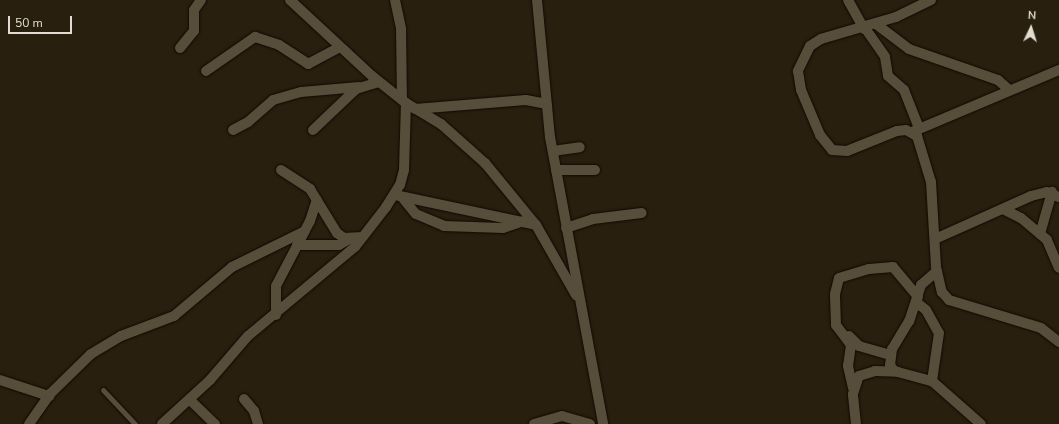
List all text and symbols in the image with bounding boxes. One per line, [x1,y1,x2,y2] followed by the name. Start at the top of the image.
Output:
[10,8,74,34] scale bar
[1011,8,1051,48] north arrow
[1027,8,1036,23] text: N
[15,15,43,31] text: 50 m

